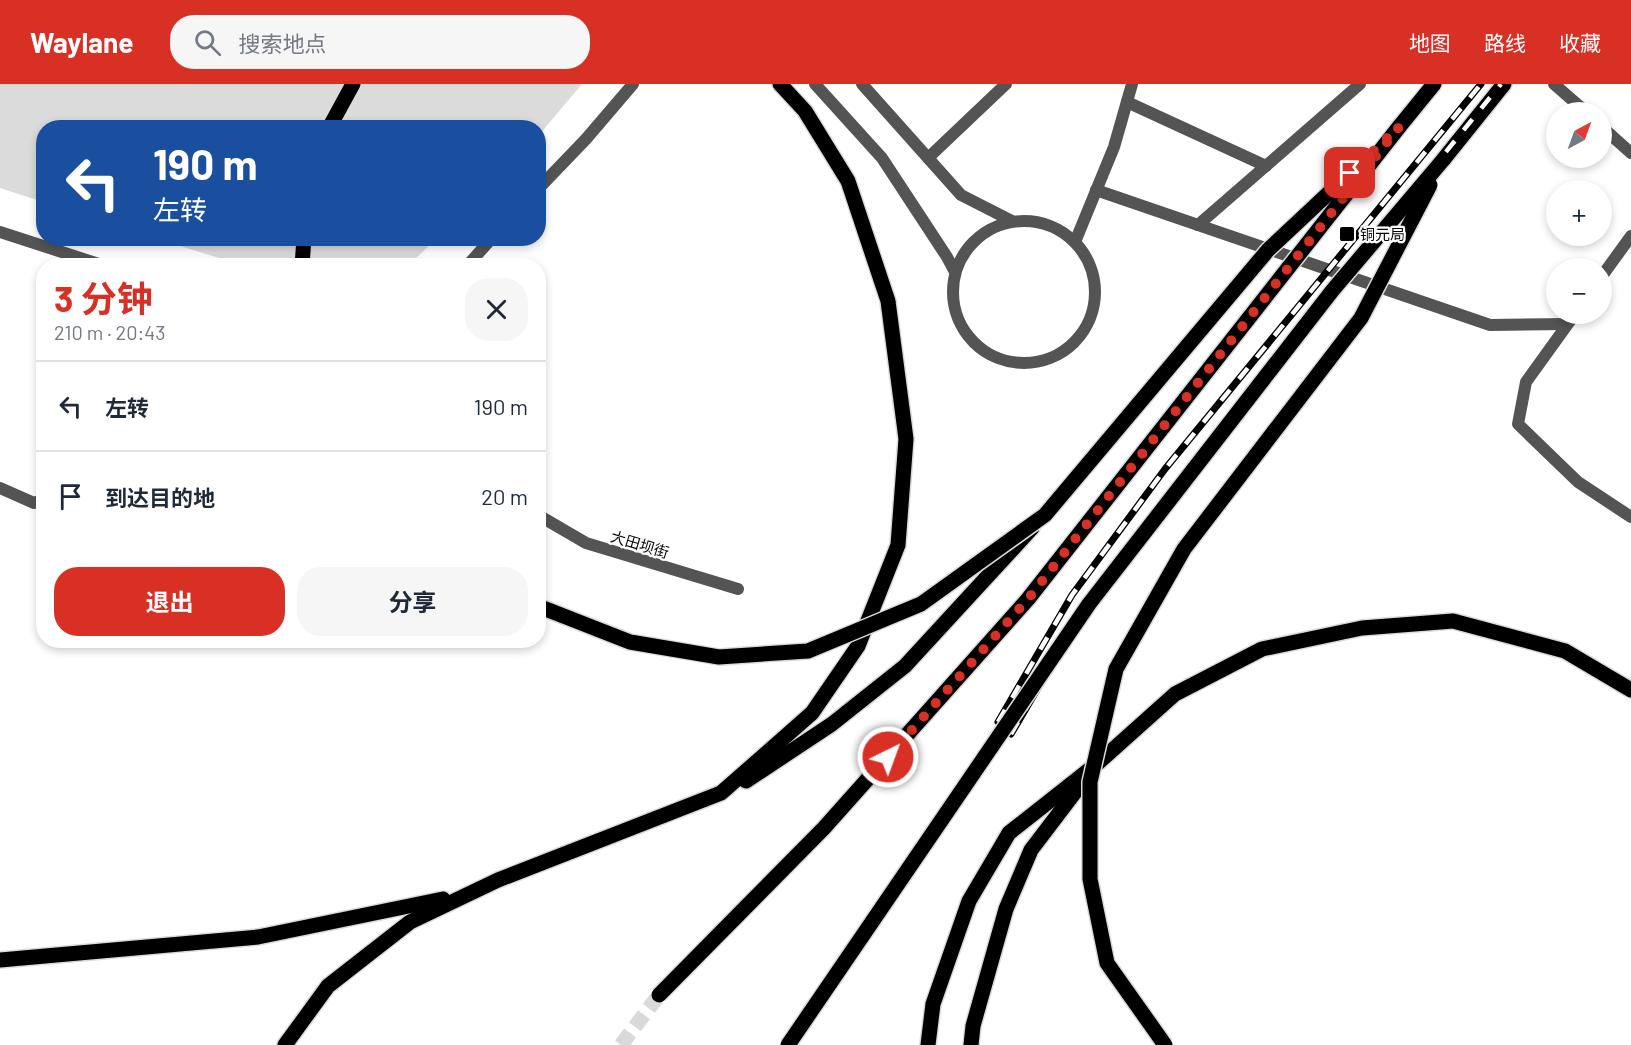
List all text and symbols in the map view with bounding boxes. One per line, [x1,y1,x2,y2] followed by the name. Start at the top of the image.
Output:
[170,15,590,69] search box
[30,25,134,59] text: Waylane
[191,26,224,59] icon: search
[239,30,327,56] text: 搜索地点
[1409,30,1451,55] text: 地图
[1484,30,1526,55] text: 路线
[1559,30,1601,55] text: 收藏
[1546,102,1612,168] north arrow
[1546,102,1612,324] map controls
[153,138,258,188] text: 190 m
[54,144,132,222] icon: left
[1324,147,1375,198] pin
[1333,156,1366,189] icon: arrive
[1546,180,1612,246] button: +
[153,193,207,225] text: 左转
[1338,225,1356,243] marker: 铜元局
[1360,225,1405,243] place label: 铜元局
[1546,258,1612,324] button: −
[54,276,153,319] text: 3 分钟
[465,278,528,341] button: close
[54,320,166,344] text: 210 m · 20:43
[54,390,87,423] icon: left
[474,393,528,419] text: 190 m
[105,394,149,420] text: 左转
[54,480,87,513] icon: arrive
[481,483,528,509] text: 20 m
[105,484,215,510] text: 到达目的地
[609,527,671,561] street label: 大田坝街
[54,567,285,636] button: 退出
[297,567,528,636] button: 分享
[856,725,920,789] position arrow

